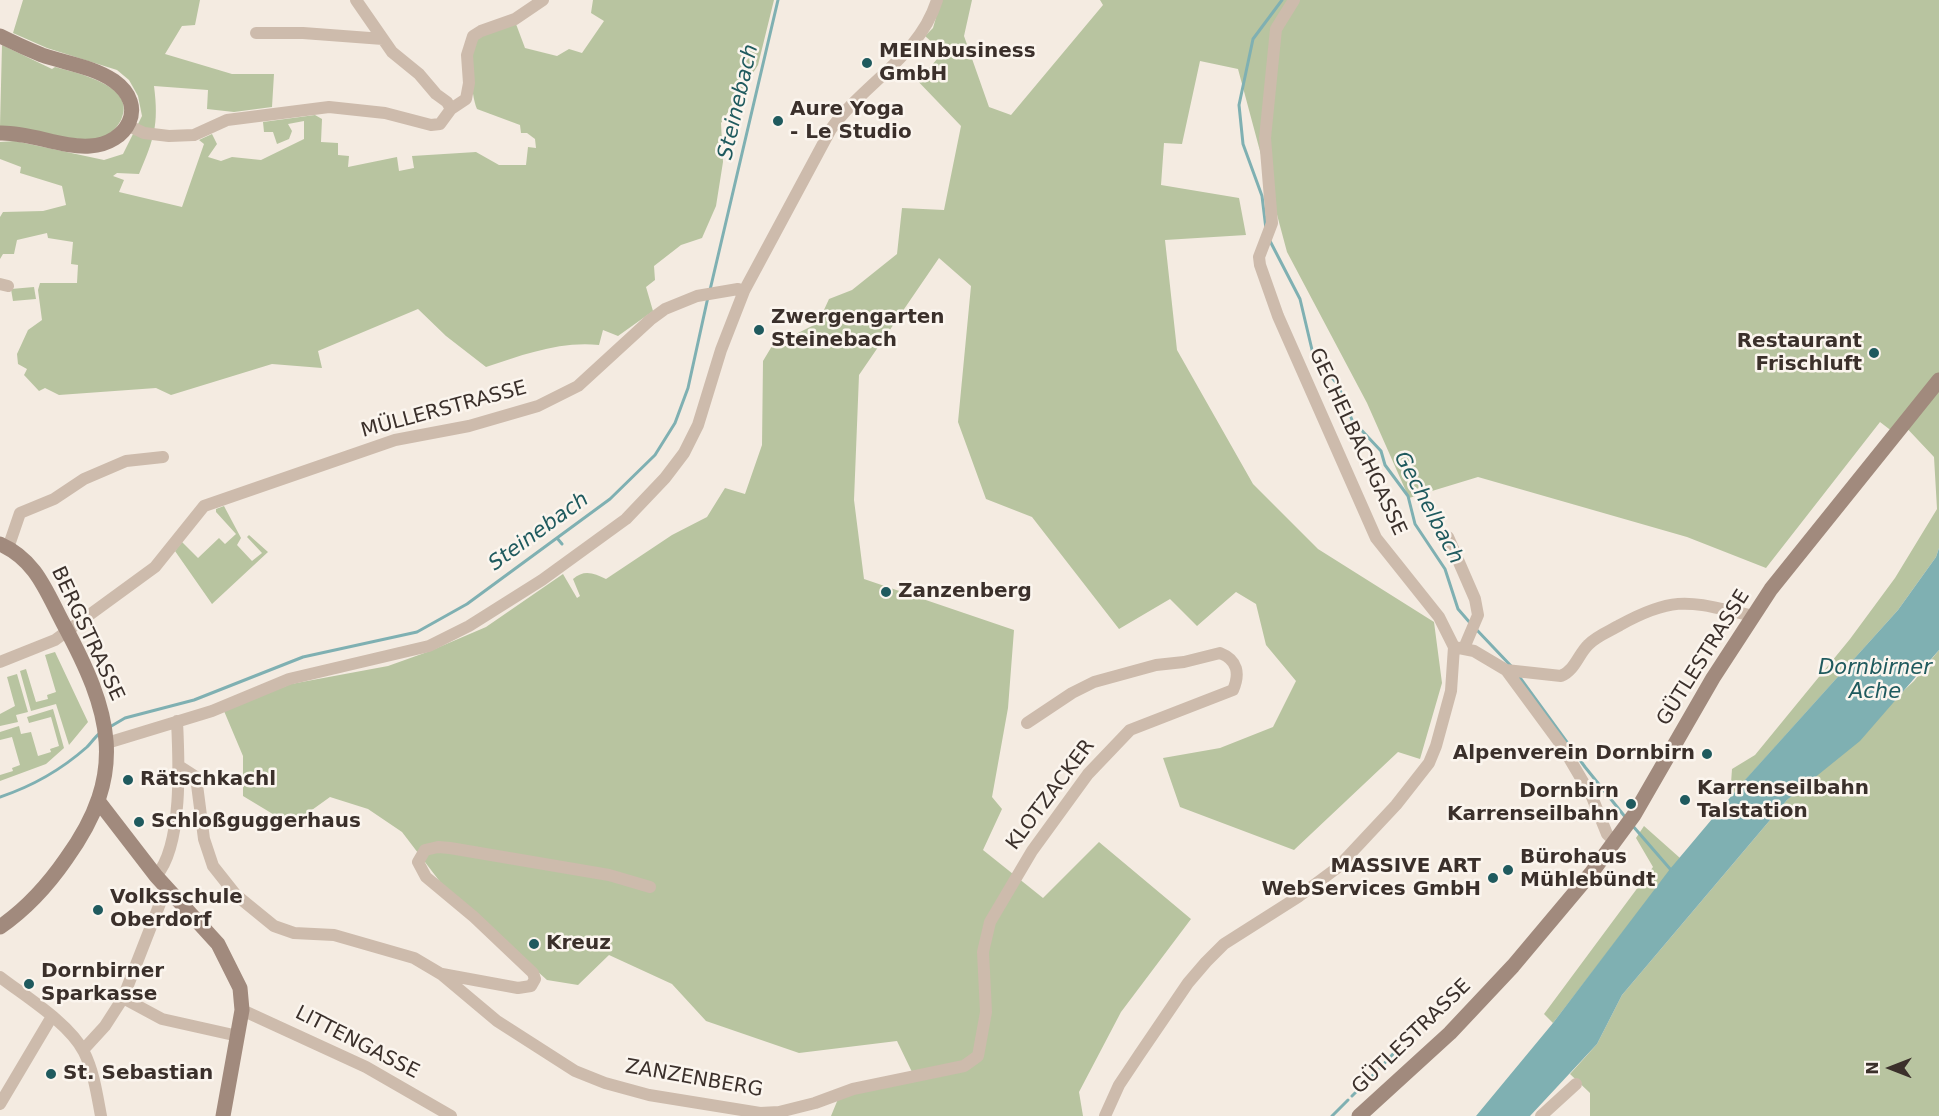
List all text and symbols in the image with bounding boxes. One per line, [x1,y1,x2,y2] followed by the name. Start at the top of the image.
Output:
[879,40,1036,87] place label: MEINbusiness GmbH
[713,42,765,162] water label: Steinebach
[860,56,874,70] marker: MEINbusiness GmbH
[790,98,912,145] place label: Aure Yoga - Le Studio
[771,114,785,128] marker: Aure Yoga - Le Studio
[771,306,945,353] place label: Zwergengarten Steinebach
[752,323,766,337] marker: Zwergengarten Steinebach
[1737,330,1862,377] place label: Restaurant Frischluft
[1303,344,1411,540] street label: GECHELBACHGASSE
[1867,346,1881,360] marker: Restaurant Frischluft
[359,376,529,444] street label: MÜLLERSTRASSE
[1388,447,1468,569] water label: Gechelbach
[484,487,594,577] water label: Steinebach
[45,563,129,705] street label: BERGSTRASSE
[898,580,1032,604] place label: Zanzenberg
[879,585,893,599] marker: Zanzenberg
[1653,586,1755,730] street label: GÜTLESTRASSE
[1818,656,1932,706] water label: Dornbirner Ache
[1002,735,1100,855] street label: KLOTZACKER
[1453,742,1695,766] place label: Alpenverein Dornbirn
[1700,747,1714,761] marker: Alpenverein Dornbirn
[140,768,276,792] place label: Rätschkachl
[121,773,135,787] marker: Rätschkachl
[1697,777,1869,824] place label: Karrenseilbahn Talstation
[1447,780,1619,827] place label: Dornbirn Karrenseilbahn
[1678,793,1692,807] marker: Karrenseilbahn Talstation
[1624,797,1638,811] marker: Dornbirn Karrenseilbahn
[151,810,361,834] place label: Schloßguggerhaus
[132,815,146,829] marker: Schloßguggerhaus
[1520,846,1655,893] place label: Bürohaus Mühlebündt
[1261,855,1481,902] place label: MASSIVE ART WebServices GmbH
[1501,863,1515,877] marker: Bürohaus Mühlebündt
[1486,871,1500,885] marker: MASSIVE ART WebServices GmbH
[110,886,243,933] place label: Volksschule Oberdorf
[91,903,105,917] marker: Volksschule Oberdorf
[546,932,611,956] place label: Kreuz
[527,937,541,951] marker: Kreuz
[41,960,164,1007] place label: Dornbirner Sparkasse
[1348,974,1476,1100] street label: GÜTLESTRASSE
[22,977,36,991] marker: Dornbirner Sparkasse
[291,1001,423,1085] street label: LITTENGASSE
[1861,1038,1921,1098] north arrow
[623,1055,765,1103] street label: ZANZENBERG
[1863,1061,1882,1075] text: N
[63,1062,213,1086] place label: St. Sebastian
[44,1067,58,1081] marker: St. Sebastian

